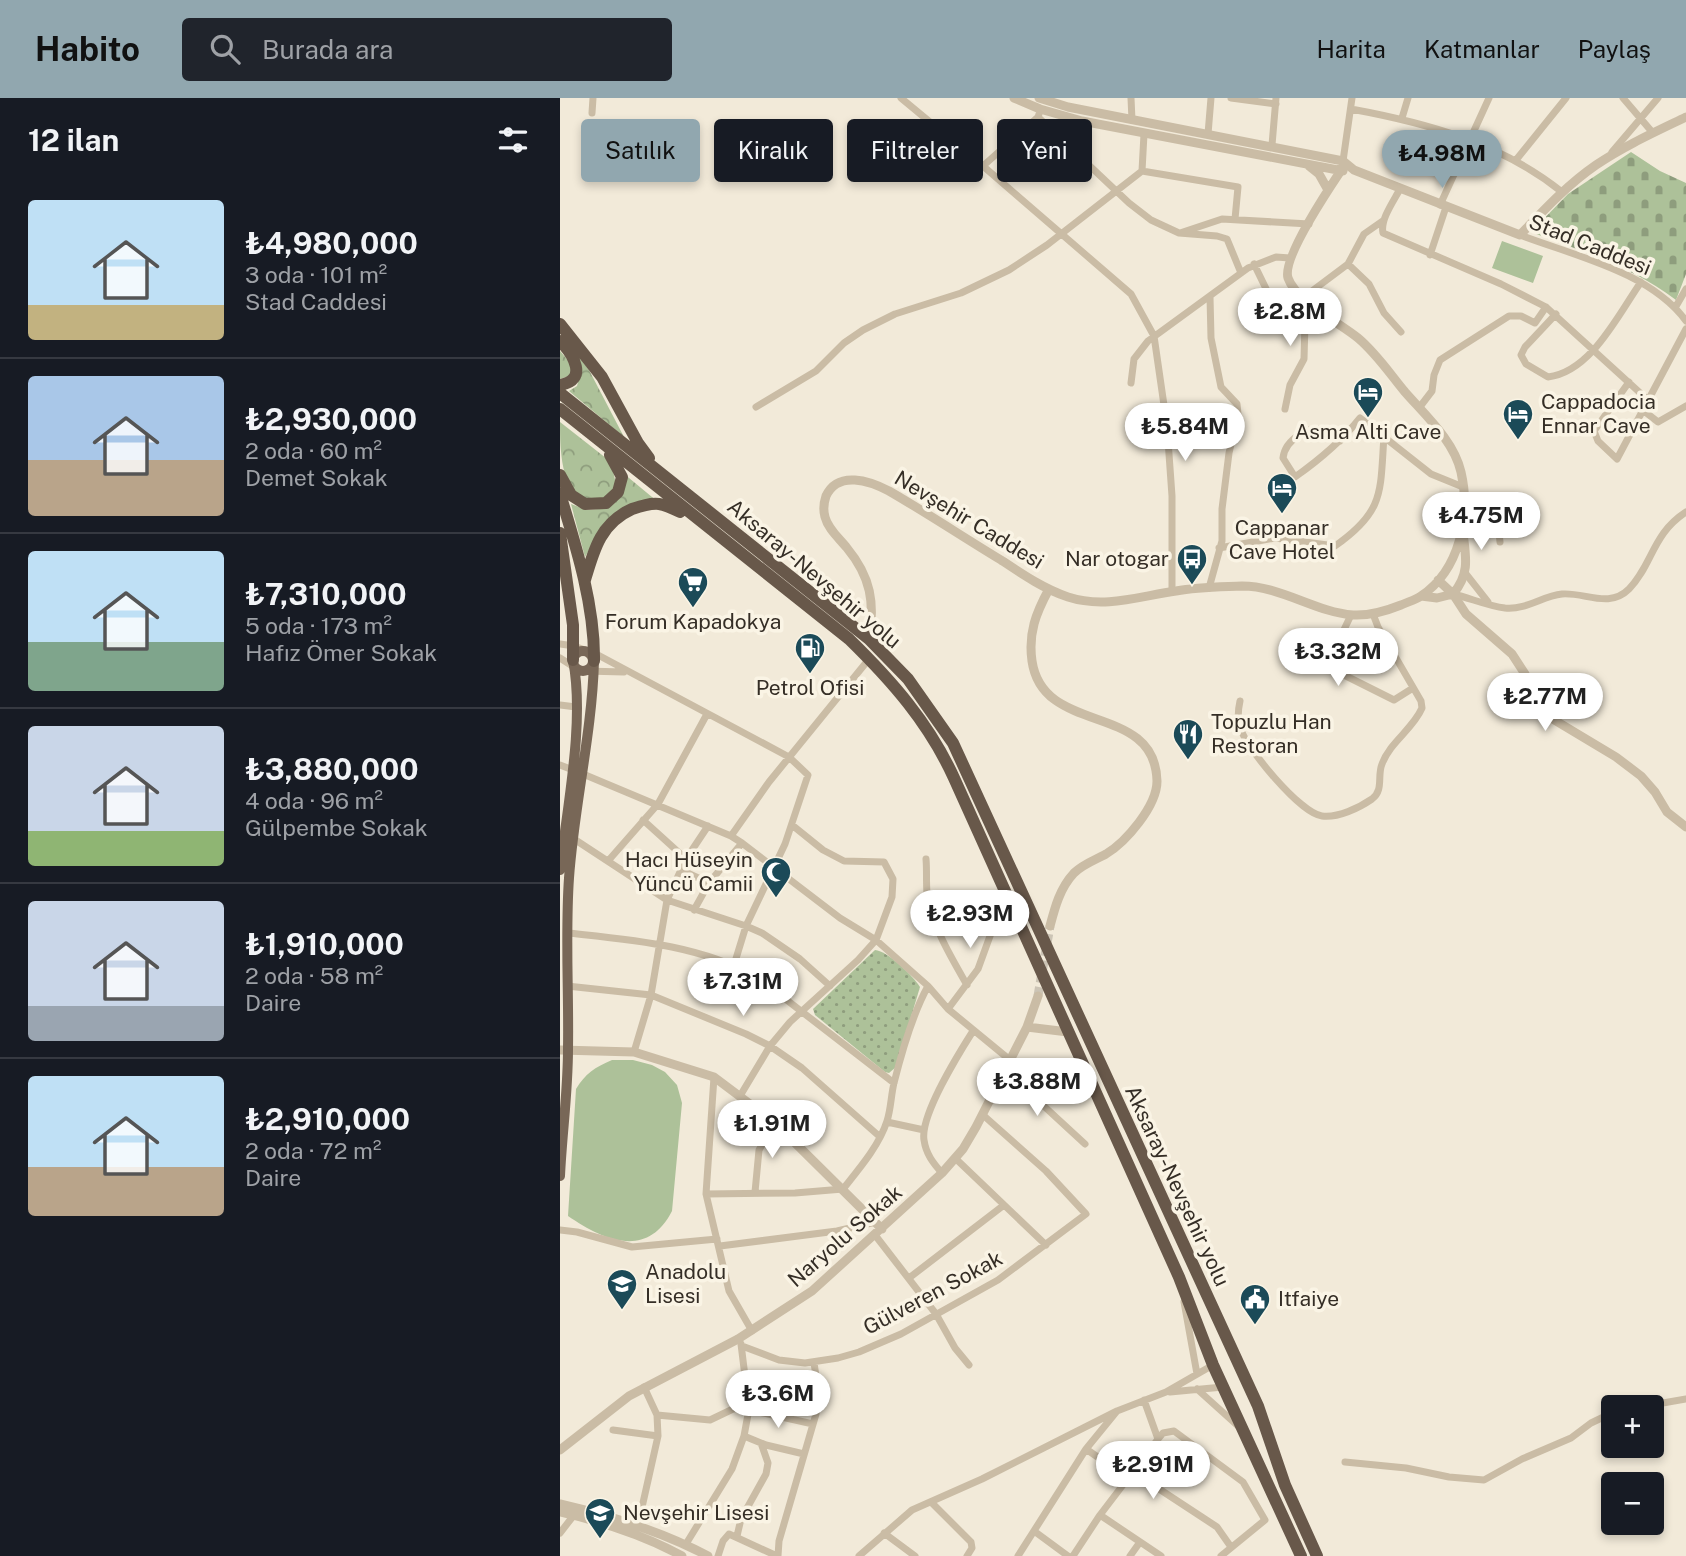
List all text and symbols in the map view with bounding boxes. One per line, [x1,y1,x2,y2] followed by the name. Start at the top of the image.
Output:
[182,18,672,81] search box
[35,30,140,68] text: Habito
[206,30,244,68] icon: search
[262,34,393,65] text: Burada ara
[1317,35,1386,63] text: Harita
[1424,35,1540,63] text: Katmanlar
[1578,35,1651,63] text: Paylaş
[581,119,700,182] chip: Satılık
[714,119,833,182] chip: Kiralık
[847,119,983,182] chip: Filtreler
[997,119,1092,182] chip: Yeni
[494,121,532,159] icon: filters
[28,122,119,158] text: 12 ilan
[1385,130,1499,190] pin: ₺4.98M
[1398,139,1486,166] text: ₺4.98M
[1525,209,1655,280] street label: Stad Caddesi
[245,225,418,261] text: ₺4,980,000
[84,228,168,312] icon: home
[245,261,387,288] text: 3 oda · 101 m²
[245,288,387,315] text: Stad Caddesi
[1241,288,1339,348] pin: ₺2.8M
[1254,297,1326,324] text: ₺2.8M
[1351,375,1385,419] hotel icon: Asma Alti Cave
[1541,389,1656,438] place label: Cappadocia Ennar Cave
[1501,397,1535,441] hotel icon: Cappadocia Ennar Cave
[245,401,417,437] text: ₺2,930,000
[84,404,168,488] icon: home
[1128,404,1242,463] pin: ₺5.84M
[1141,412,1229,439] text: ₺5.84M
[1295,419,1441,444] place label: Asma Alti Cave
[245,437,382,464] text: 2 oda · 60 m²
[245,464,388,491] text: Demet Sokak
[890,465,1048,574] street label: Nevşehir Caddesi
[1265,471,1299,515] hotel icon: Cappanar Cave Hotel
[1424,492,1538,552] pin: ₺4.75M
[722,494,906,654] street label: Aksaray-Nevşehir yolu
[1438,501,1524,528] text: ₺4.75M
[1229,515,1335,564] place label: Cappanar Cave Hotel
[1175,542,1209,586] bus stop icon: Nar otogar
[1065,546,1169,571] place label: Nar otogar
[676,565,710,609] supermarket icon: Forum Kapadokya
[245,576,407,612] text: ₺7,310,000
[84,579,168,663] icon: home
[605,609,781,634] place label: Forum Kapadokya
[245,612,392,639] text: 5 oda · 173 m²
[1281,628,1395,688] pin: ₺3.32M
[793,631,827,675] fuel station icon: Petrol Ofisi
[1294,637,1382,664] text: ₺3.32M
[245,639,437,666] text: Hafız Ömer Sokak
[1488,674,1602,733] pin: ₺2.77M
[756,675,864,700] place label: Petrol Ofisi
[1503,682,1587,709] text: ₺2.77M
[1211,709,1332,758] place label: Topuzlu Han Restoran
[1171,717,1205,761] restaurant icon: Topuzlu Han Restoran
[245,751,418,787] text: ₺3,880,000
[84,754,168,838] icon: home
[245,787,383,814] text: 4 oda · 96 m²
[245,814,428,841] text: Gülpembe Sokak
[625,847,753,896] place label: Hacı Hüseyin Yüncü Camii
[759,855,793,899] mosque icon: Hacı Hüseyin Yüncü Camii
[913,890,1027,950] pin: ₺2.93M
[926,899,1014,926] text: ₺2.93M
[245,926,404,962] text: ₺1,910,000
[84,929,168,1013] icon: home
[686,958,800,1018] pin: ₺7.31M
[245,962,383,989] text: 2 oda · 58 m²
[703,967,783,994] text: ₺7.31M
[245,989,301,1016] text: Daire
[980,1058,1094,1118] pin: ₺3.88M
[993,1067,1081,1094] text: ₺3.88M
[1120,1081,1235,1290] street label: Aksaray-Nevşehir yolu
[715,1100,829,1160] pin: ₺1.91M
[245,1101,410,1137] text: ₺2,910,000
[84,1104,168,1188] icon: home
[733,1109,811,1136] text: ₺1.91M
[245,1137,381,1164] text: 2 oda · 72 m²
[245,1164,301,1191] text: Daire
[783,1179,907,1292] street label: Naryolu Sokak
[859,1245,1007,1340] street label: Gülveren Sokak
[645,1259,726,1308] place label: Anadolu Lisesi
[605,1267,639,1311] school or university icon: Anadolu Lisesi
[1238,1282,1272,1326] public building icon: Itfaiye
[1278,1286,1339,1311] place label: Itfaiye
[729,1370,827,1430] pin: ₺3.6M
[742,1379,814,1406] text: ₺3.6M
[1601,1395,1664,1535] map controls
[1601,1395,1664,1458] button: +
[1096,1442,1210,1501] pin: ₺2.91M
[1112,1450,1194,1477] text: ₺2.91M
[1601,1472,1664,1535] button: −
[583,1496,617,1540] school or university icon: Nevşehir Lisesi
[623,1500,769,1525] place label: Nevşehir Lisesi

